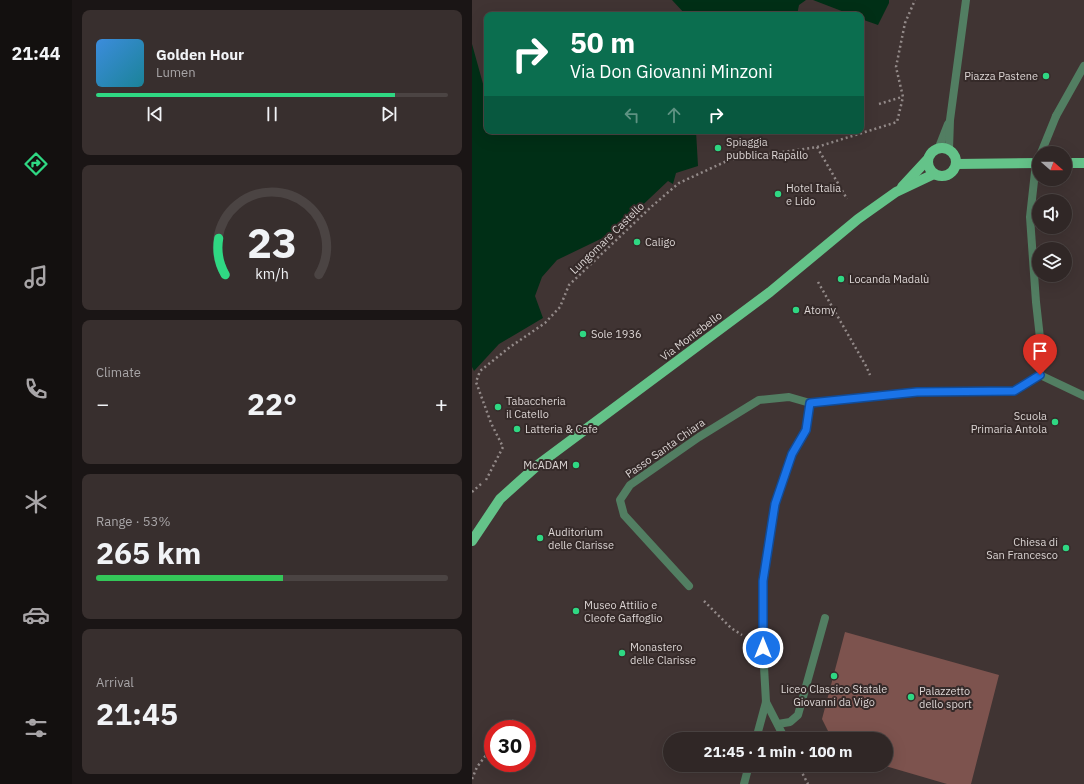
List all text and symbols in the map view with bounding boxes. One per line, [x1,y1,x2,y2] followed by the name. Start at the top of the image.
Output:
[570,24,635,61] text: 50 m
[504,28,556,80] icon: right
[11,42,61,65] text: 21:44
[156,45,244,64] text: Golden Hour
[570,60,773,83] text: Via Don Giovanni Minzoni
[156,64,196,81] text: Lumen
[964,69,1038,83] place label: Piazza Pastene
[1041,71,1051,81] marker: Piazza Pastene
[144,103,166,125] icon: previous
[261,103,283,125] icon: pause
[378,103,400,125] icon: next
[621,104,643,126] icon: left
[663,104,685,126] icon: ahead
[705,104,727,126] icon: right
[726,135,808,162] place label: Spiaggia pubblica Rapallo
[713,143,723,153] marker: Spiaggia pubblica Rapallo
[1032,146,1072,186] north arrow
[1032,146,1072,282] map controls
[22,150,50,178] icon: directions
[786,181,841,208] place label: Hotel Italia e Lido
[773,189,783,199] marker: Hotel Italia e Lido
[1032,194,1072,234] button: sound
[567,199,647,277] street label: Lungomare Castello
[247,215,297,269] text: 23
[645,235,675,249] place label: Caligo
[632,237,642,247] marker: Caligo
[1032,242,1072,282] button: layers
[22,263,50,291] icon: music
[255,264,289,283] text: km/h
[849,272,929,286] place label: Locanda Madalù
[836,274,846,284] marker: Locanda Madalù
[804,303,836,317] place label: Atomy
[791,305,801,315] marker: Atomy
[657,308,725,364] street label: Via Montebello
[591,327,642,341] place label: Sole 1936
[578,329,588,339] marker: Sole 1936
[1023,334,1057,375] pin
[1029,340,1051,362] icon: arrive
[96,364,141,381] text: Climate
[22,375,50,403] icon: phone
[247,384,297,423] text: 22°
[96,389,109,418] text: −
[435,389,448,418] text: +
[506,394,566,421] place label: Tabaccheria il Catello
[493,402,503,412] marker: Tabaccheria il Catello
[971,409,1047,436] place label: Scuola Primaria Antola
[622,415,708,481] street label: Passo Santa Chiara
[1050,417,1060,427] marker: Scuola Primaria Antola
[525,422,598,436] place label: Latteria & Cafe
[512,424,522,434] marker: Latteria & Cafe
[523,458,568,472] place label: McADAM
[571,460,581,470] marker: McADAM
[22,488,50,516] icon: climate
[96,513,170,530] text: Range · 53%
[548,525,614,552] place label: Auditorium delle Clarisse
[96,533,201,572] text: 265 km
[535,533,545,543] marker: Auditorium delle Clarisse
[986,535,1058,562] place label: Chiesa di San Francesco
[1061,543,1071,553] marker: Chiesa di San Francesco
[584,598,663,625] place label: Museo Attilio e Cleofe Gaffoglio
[22,601,50,629] icon: car
[571,606,581,616] marker: Museo Attilio e Cleofe Gaffoglio
[742,627,784,669] position arrow
[630,640,696,667] place label: Monastero delle Clarisse
[617,648,627,658] marker: Monastero delle Clarisse
[829,671,839,681] marker: Liceo Classico Statale Giovanni da Vigo
[96,674,134,691] text: Arrival
[781,682,887,709] place label: Liceo Classico Statale Giovanni da Vigo
[919,684,972,711] place label: Palazzetto dello sport
[906,692,916,702] marker: Palazzetto dello sport
[96,694,178,733] text: 21:45
[22,714,50,742] icon: filters
[484,720,536,772] speed limit sign: 30
[704,742,852,761] text: 21:45 · 1 min · 100 m

